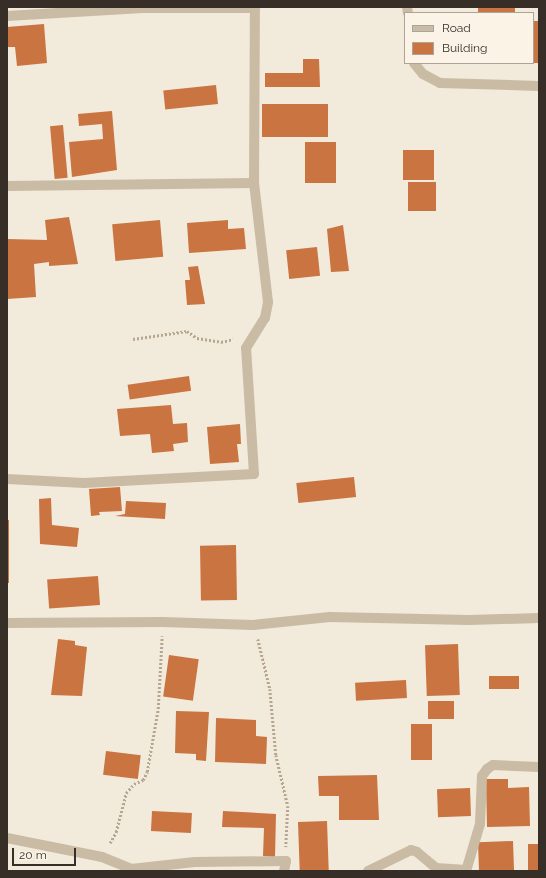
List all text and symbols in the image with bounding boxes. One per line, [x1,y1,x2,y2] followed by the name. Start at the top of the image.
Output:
[404,12,534,64] legend
[442,21,471,35] text: Road
[442,41,488,55] text: Building
[14,840,78,866] scale bar
[19,848,47,862] text: 20 m

